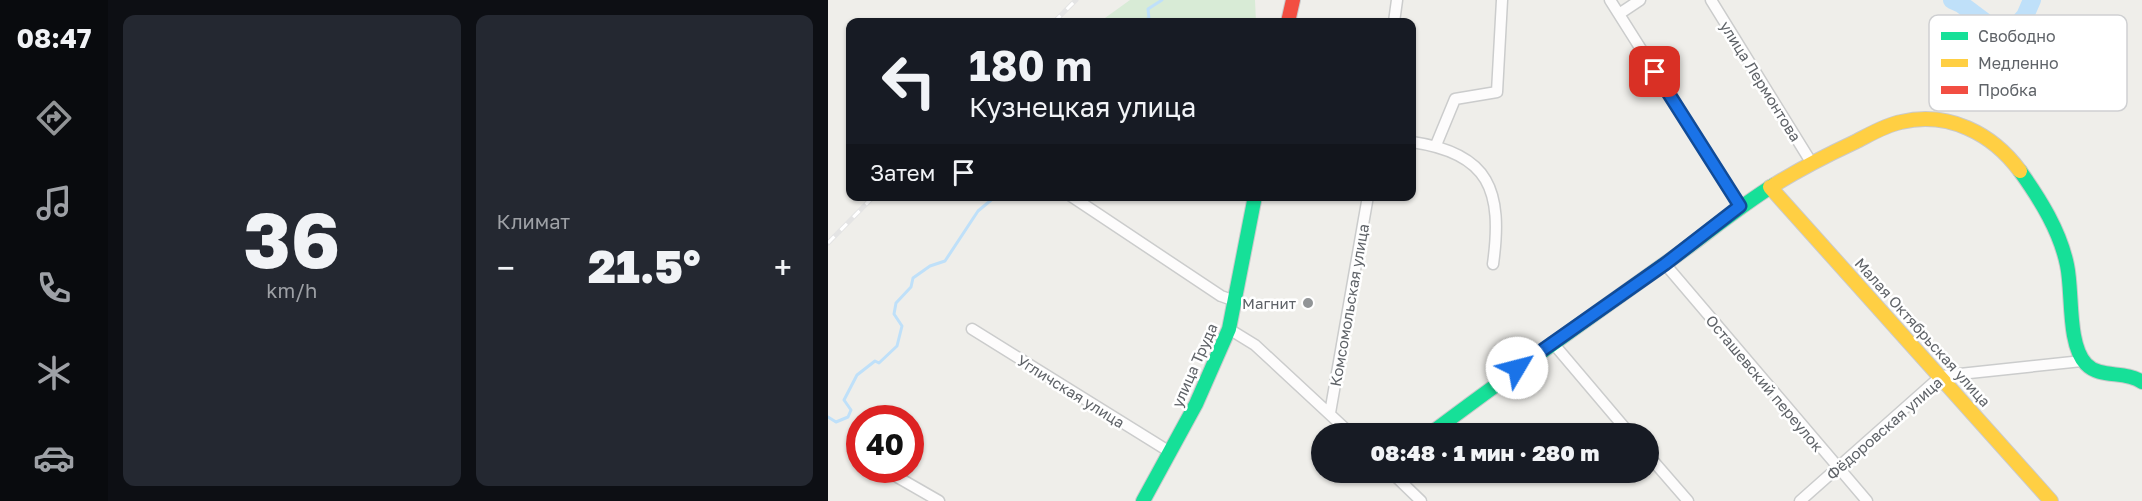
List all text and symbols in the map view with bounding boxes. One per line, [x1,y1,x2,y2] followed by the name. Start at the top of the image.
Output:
[1929,15,2127,111] legend
[1717,18,1805,144] street label: улица Лермонтова
[16,22,92,54] text: 08:47
[1978,26,2056,46] text: Свободно
[969,40,1092,90] text: 180 m
[870,42,948,120] icon: left
[1629,46,1680,97] pin
[1978,53,2059,73] text: Медленно
[1638,55,1671,88] icon: arrive
[1978,80,2037,100] text: Пробка
[969,91,1196,123] text: Кузнецкая улица
[33,97,75,139] icon: directions
[947,156,980,189] icon: arrive
[870,159,935,186] text: Затем
[33,182,75,224] icon: music
[243,192,340,285] text: 36
[497,209,570,233] text: Климат
[1326,222,1372,388] street label: Комсомольская улица
[588,239,700,293] text: 21.5°
[497,248,515,287] text: −
[774,248,792,287] text: +
[1851,254,1995,410] street label: Малая Октябрьская улица
[33,267,75,309] icon: phone
[266,278,317,302] text: km/h
[1242,294,1297,312] place label: Магнит
[1301,296,1315,310] marker: Магнит
[1703,311,1828,455] street label: Осташевский переулок
[1167,320,1221,410] street label: улица Труда
[1485,336,1549,400] position arrow
[1014,351,1128,431] street label: Угличская улица
[33,352,75,394] icon: climate
[1822,373,1946,483] street label: Фёдоровская улица
[846,405,924,483] speed limit sign: 40
[33,437,75,479] icon: car
[1371,439,1599,466] text: 08:48 · 1 мин · 280 m

